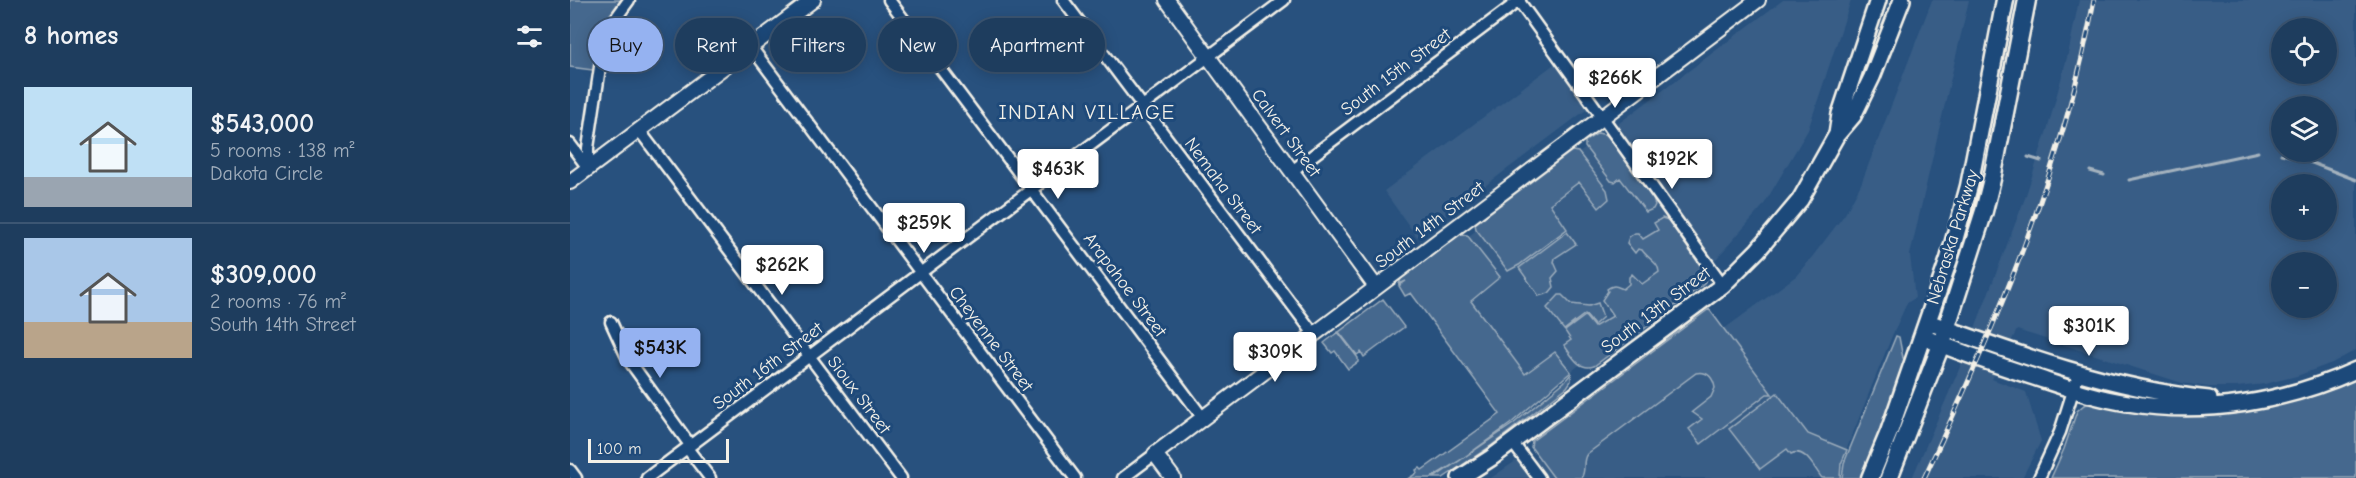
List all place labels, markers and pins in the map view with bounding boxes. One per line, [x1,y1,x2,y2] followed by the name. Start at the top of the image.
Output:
[1573,58,1657,109] pin: $266K
[1630,139,1714,190] pin: $192K
[1016,149,1100,200] pin: $463K
[882,203,966,254] pin: $259K
[740,245,824,296] pin: $262K
[2047,306,2131,357] pin: $301K
[618,328,702,379] pin: $543K
[1233,332,1317,383] pin: $309K

